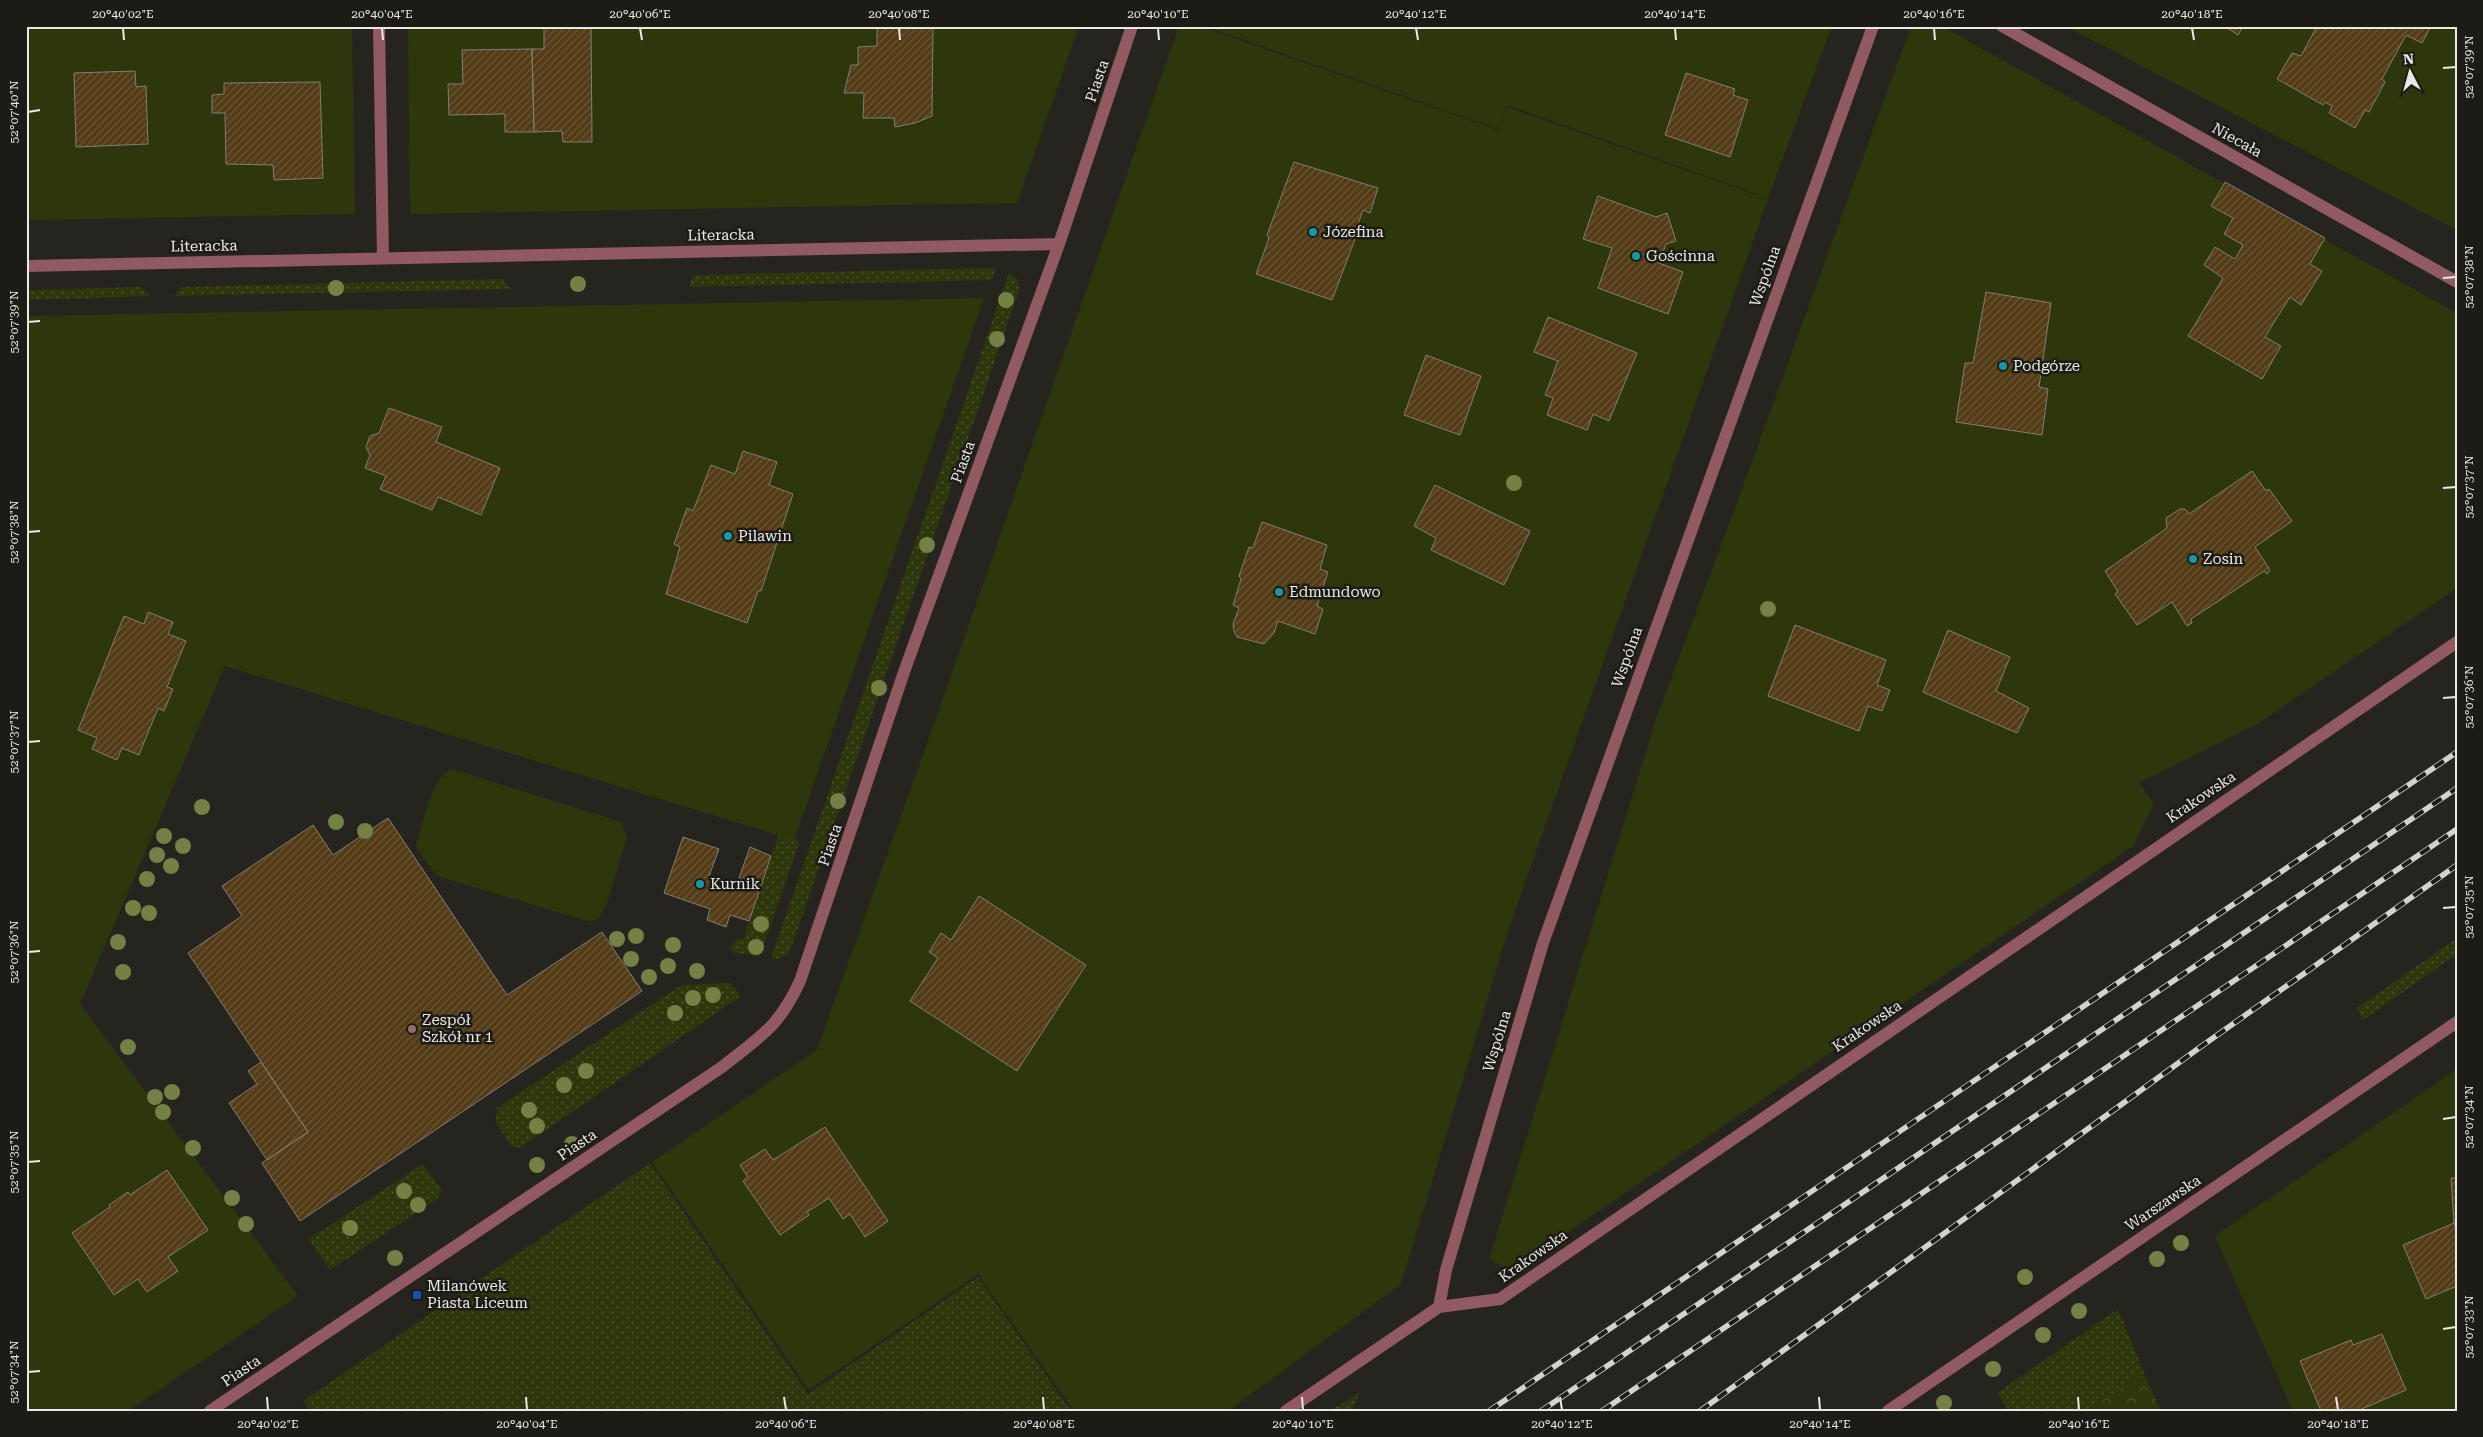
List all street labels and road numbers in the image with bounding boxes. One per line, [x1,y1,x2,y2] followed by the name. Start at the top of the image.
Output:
[1081,58,1113,104] street label: Piasta
[2209,119,2265,161] street label: Niecała
[687,225,755,245] street label: Literacka
[170,236,238,256] street label: Literacka
[1746,243,1784,309] street label: Wspólna
[947,439,979,485] street label: Piasta
[1608,624,1646,690] street label: Wspólna
[2163,767,2239,827] street label: Krakowska
[814,822,846,868] street label: Piasta
[1829,996,1905,1056] street label: Krakowska
[1479,1008,1515,1074] street label: Wspólna
[554,1125,600,1165] street label: Piasta
[2122,1171,2204,1235] street label: Warszawska
[1495,1226,1571,1286] street label: Krakowska
[218,1351,264,1391] street label: Piasta

